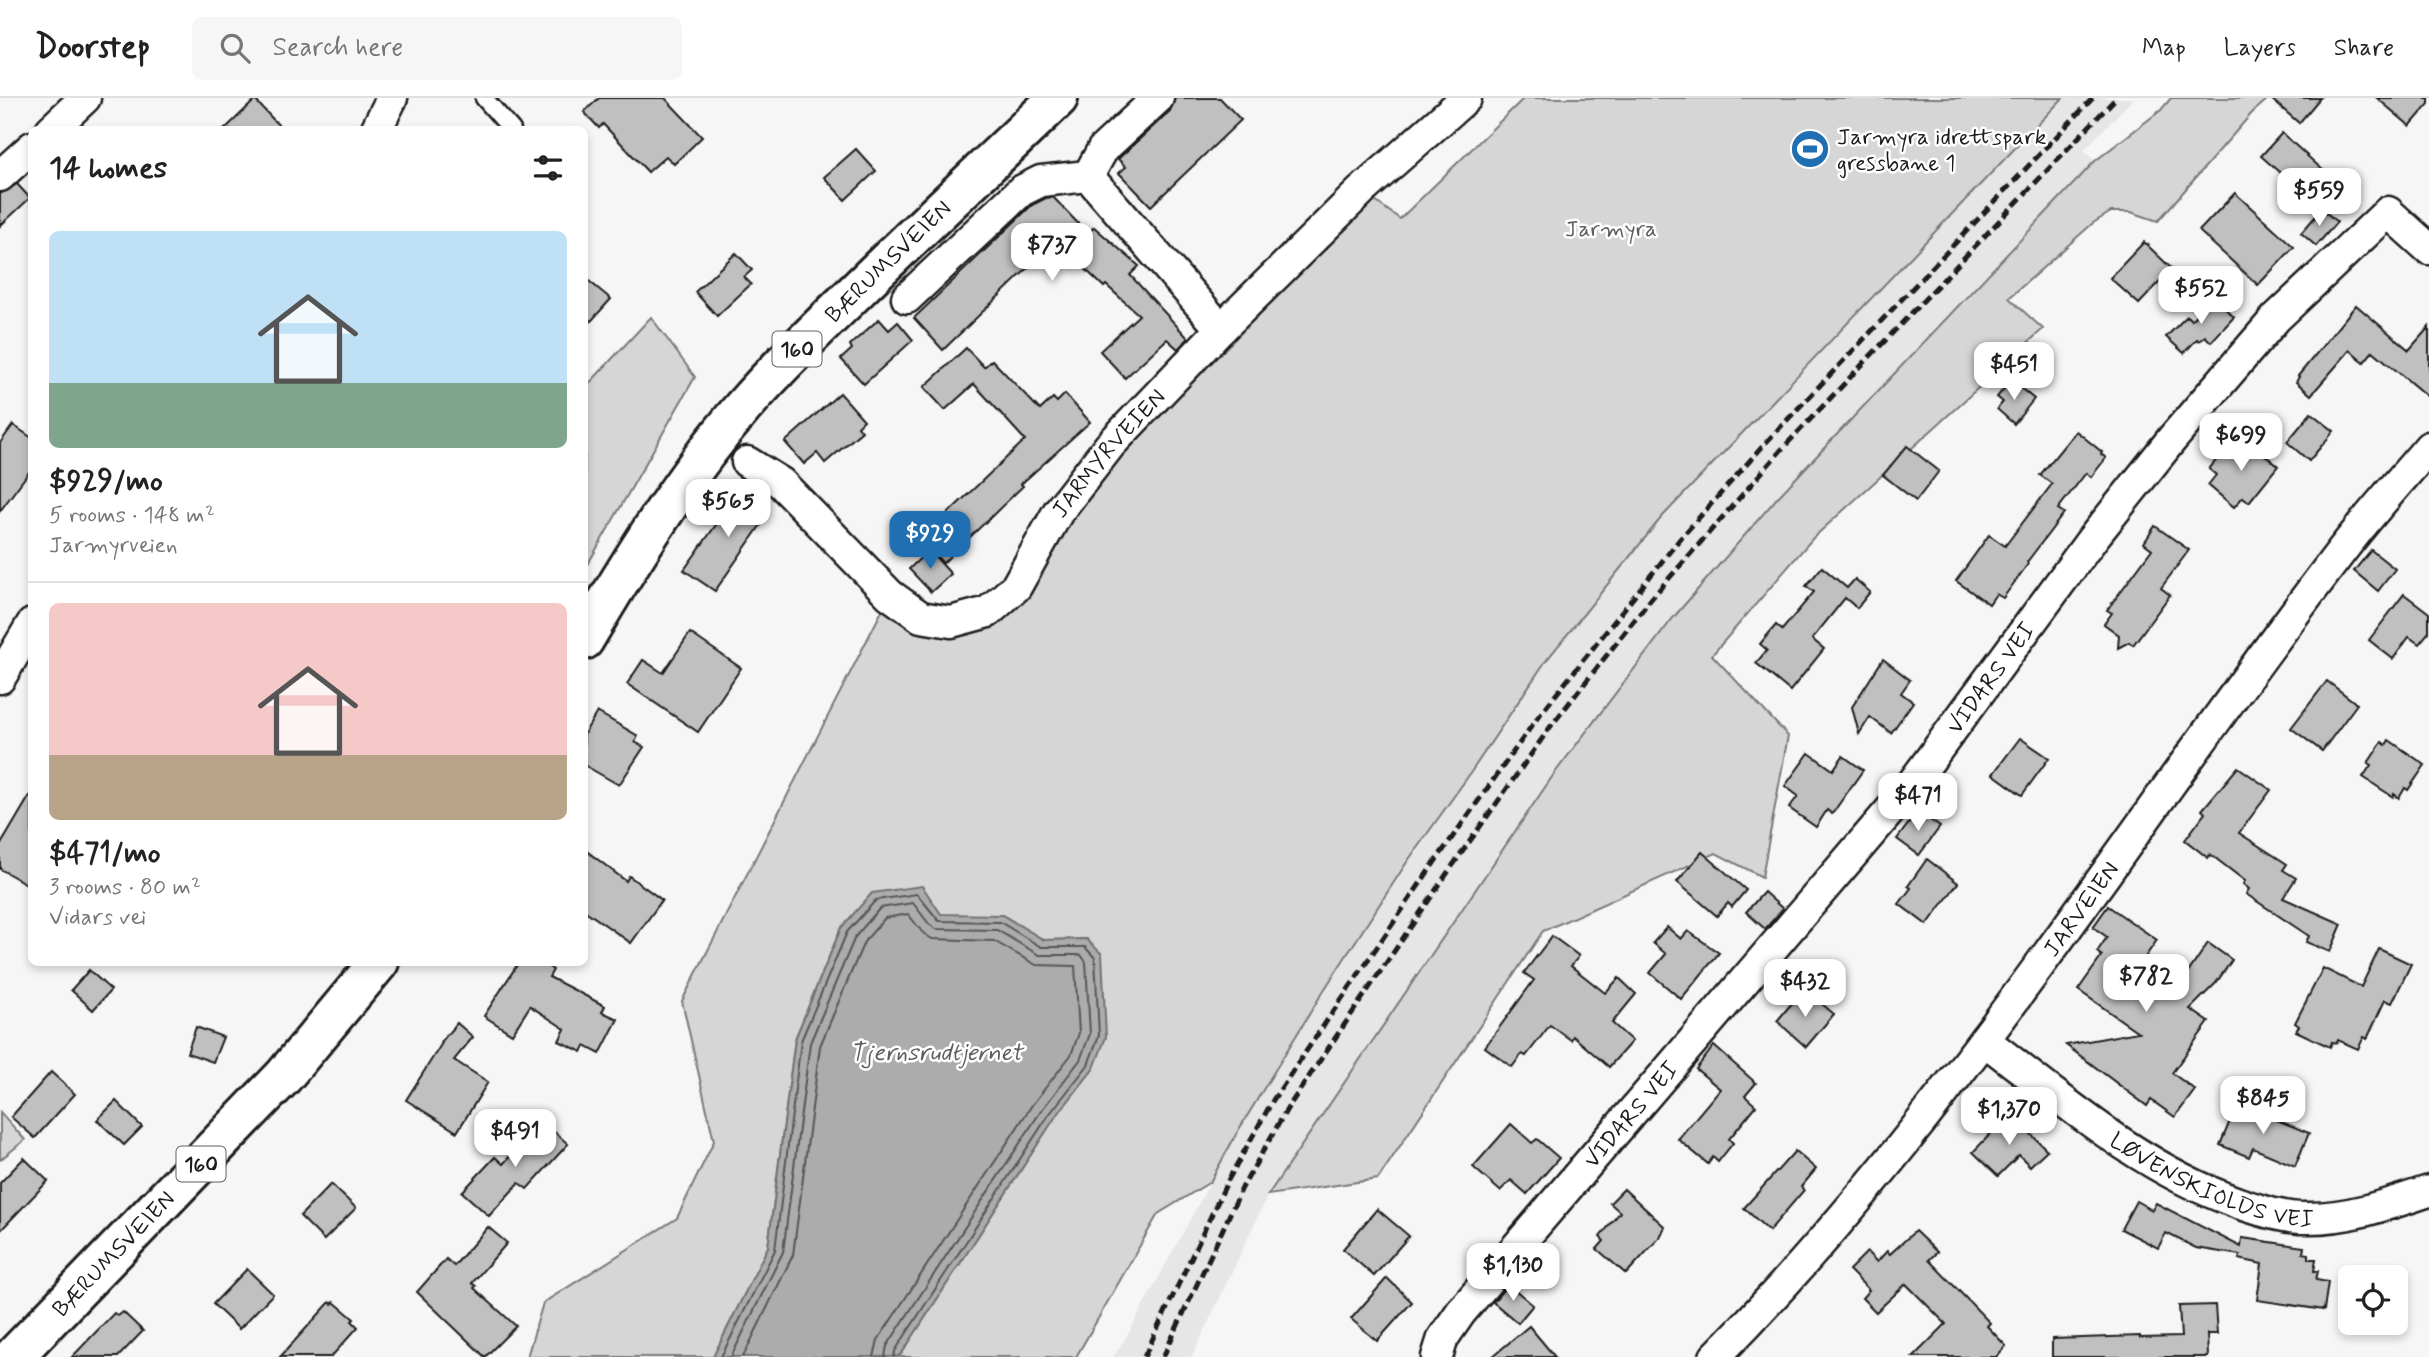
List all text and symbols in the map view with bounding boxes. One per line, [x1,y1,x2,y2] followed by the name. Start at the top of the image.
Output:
[192,17,682,80] search box
[35,26,150,70] text: Doorstep
[216,29,254,67] icon: search
[272,31,403,65] text: Search here
[2142,33,2186,64] text: Map
[2224,33,2296,64] text: Layers
[2334,33,2394,64] text: Share
[1837,123,2046,179] place label: Jarmyra idrettspark gressbane 1
[1789,128,1831,170] sports icon: Jarmyra idrettspark gressbane 1
[49,149,167,188] text: 14 homes
[529,149,567,187] icon: filters
[2278,169,2360,228] pin: $559
[2293,176,2345,206] text: $559
[819,194,958,330] street label: BÆRUMSVEIEN
[1565,215,1657,245] park label: Jarmyra
[1011,223,1093,283] pin: $737
[1027,231,1077,261] text: $737
[2160,266,2242,326] pin: $552
[2174,274,2228,304] text: $552
[245,276,371,402] icon: home
[772,331,822,366] road number: 160
[1973,342,2055,402] pin: $451
[1990,350,2038,380] text: $451
[1046,383,1173,525] street label: JARMYRVEIEN
[2200,414,2282,473] pin: $699
[2215,421,2267,451] text: $699
[49,462,163,501] text: $929/mo
[687,480,769,539] pin: $565
[702,487,754,517] text: $565
[49,501,215,531] text: 5 rooms · 148 m²
[889,512,971,571] pin: $929
[905,519,955,549] text: $929
[49,531,177,561] text: Jarmyrveien
[1941,617,2043,741] street label: VIDARS VEI
[245,648,371,774] icon: home
[1877,774,1959,833] pin: $471
[1894,781,1942,811] text: $471
[49,834,161,873] text: $471/mo
[2038,856,2127,964] street label: JARVEIEN
[49,873,201,903] text: 3 rooms · 80 m²
[49,903,146,933] text: Vidars vei
[2105,954,2187,1014] pin: $782
[1764,960,1846,1019] pin: $432
[2119,962,2173,992] text: $782
[1780,967,1830,997] text: $432
[850,1038,1025,1069] water label: Tjernsrudtjernet
[1578,1056,1686,1175] street label: VIDARS VEI
[2222,1076,2304,1136] pin: $845
[2236,1084,2290,1114] text: $845
[1952,1088,2066,1147] pin: $1,370
[1977,1095,2041,1125] text: $1,370
[474,1110,556,1169] pin: $491
[490,1117,540,1147] text: $491
[2103,1126,2314,1235] street label: LØVENSKIOLDS VEI
[176,1146,226,1182] road number: 160
[47,1185,182,1324] street label: BÆRUMSVEIEN
[1456,1244,1570,1303] pin: $1,130
[1483,1251,1543,1281] text: $1,130
[2338,1265,2408,1335] map controls
[2338,1265,2408,1335] button: locate

